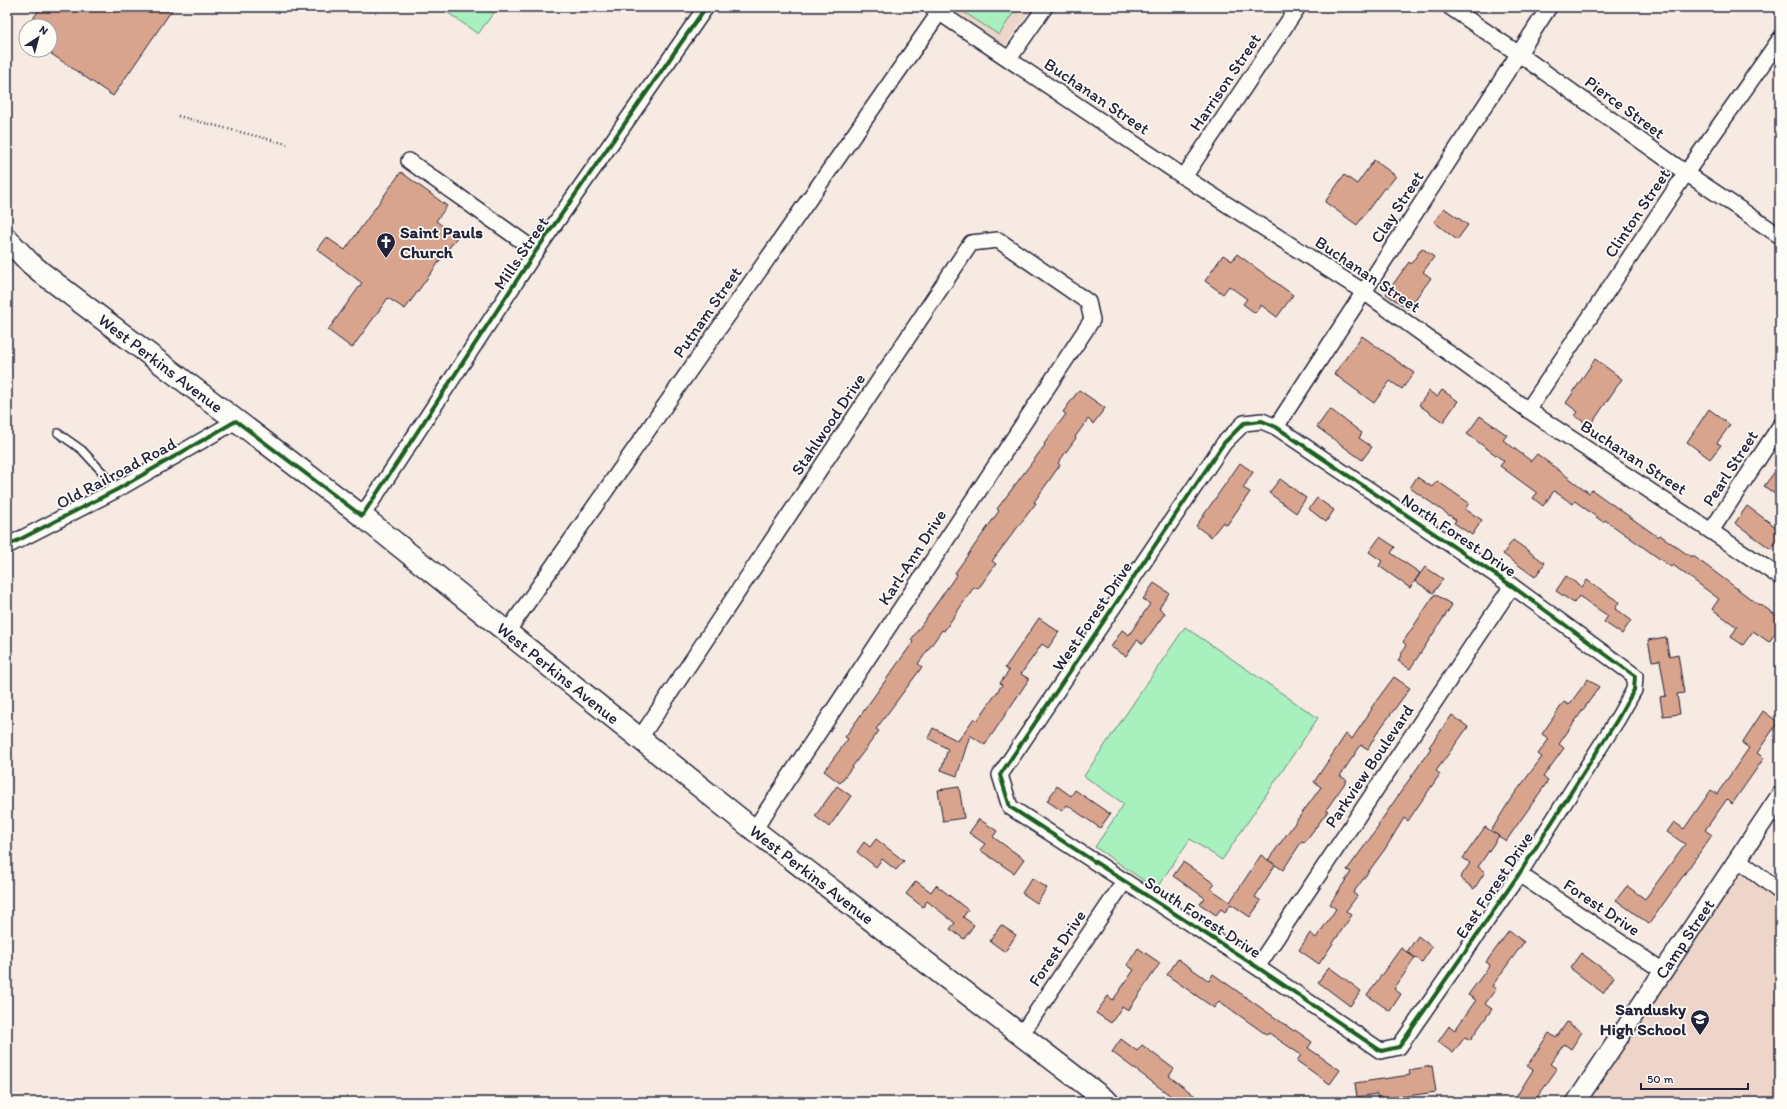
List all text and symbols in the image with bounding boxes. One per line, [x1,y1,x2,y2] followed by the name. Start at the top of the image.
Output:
[18,18,58,58] north arrow
[37,23,50,38] text: N
[1185,30,1265,134] street label: Harrison Street
[1041,53,1153,139] street label: Buchanan Street
[1581,71,1669,143] street label: Pierce Street
[1600,165,1674,261] street label: Clinton Street
[1366,167,1428,247] street label: Clay Street
[489,213,553,293] street label: Mills Street
[400,222,483,262] place label: Saint Pauls Church
[375,231,397,259] church icon: Saint Pauls Church
[1312,231,1424,317] street label: Buchanan Street
[668,263,746,361] street label: Putnam Street
[94,309,227,417] street label: West Perkins Avenue
[787,369,869,479] street label: Stahlwood Drive
[1577,415,1691,499] street label: Buchanan Street
[1698,426,1762,510] street label: Pearl Street
[53,433,180,513] street label: Old Railroad Road
[1398,489,1520,581] street label: North Forest Drive
[874,505,950,609] street label: Karl-Ann Drive
[1048,557,1136,675] street label: West Forest Drive
[493,618,623,728] street label: West Perkins Avenue
[1321,701,1417,831] street label: Parkview Boulevard
[746,821,878,929] street label: West Perkins Avenue
[1451,828,1537,942] street label: East Forest Drive
[1141,872,1265,962] street label: South Forest Drive
[1560,874,1644,940] street label: Forest Drive
[1651,895,1719,983] street label: Camp Street
[1024,906,1090,990] street label: Forest Drive
[1600,999,1687,1040] place label: Sandusky High School
[1689,1008,1711,1036] school or university icon: Sandusky High School
[1641,1065,1748,1091] scale bar
[1647,1072,1673,1086] text: 50 m

